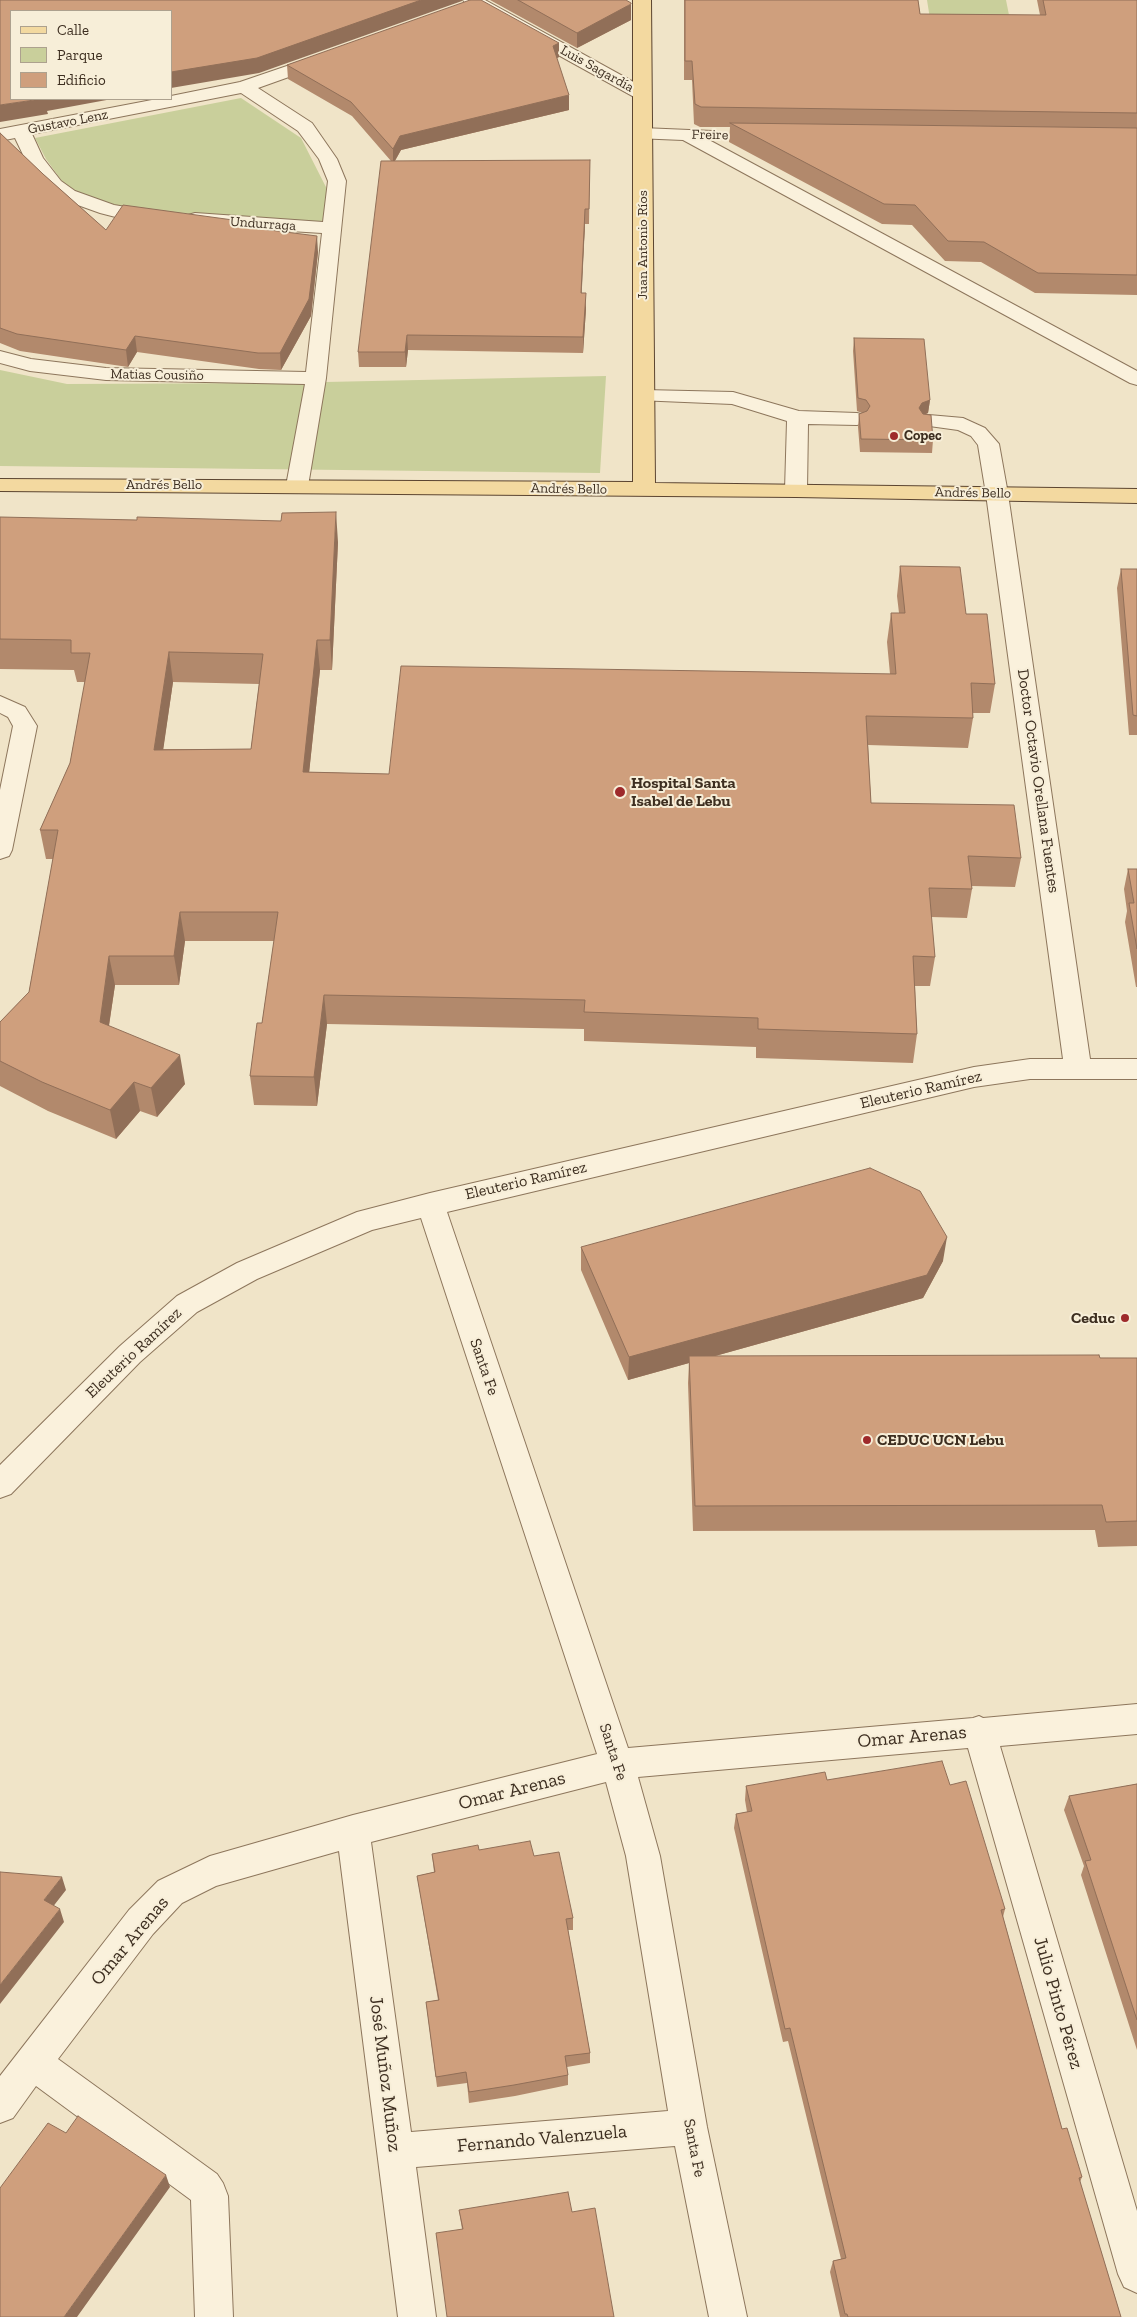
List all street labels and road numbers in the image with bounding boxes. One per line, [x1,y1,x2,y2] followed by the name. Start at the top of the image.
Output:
[557,42,637,96] street label: Luis Sagardía
[26,106,110,138] street label: Gustavo Lenz
[692,126,728,144] street label: Freire
[635,190,651,300] street label: Juan Antonio Ríos
[229,213,297,235] street label: Undurraga
[110,366,204,384] street label: Matias Cousiño
[126,477,202,493] street label: Andrés Bello
[531,480,607,498] street label: Andrés Bello
[935,484,1011,502] street label: Andrés Bello
[1013,668,1063,894] street label: Doctor Octavio Orellana Fuentes
[858,1067,984,1113] street label: Eleuterio Ramírez
[463,1158,589,1204] street label: Eleuterio Ramírez
[82,1304,186,1402] street label: Eleuterio Ramírez
[465,1336,503,1398] street label: Santa Fe
[595,1721,631,1783] street label: Santa Fe
[857,1721,967,1753] street label: Omar Arenas
[456,1767,568,1815] street label: Omar Arenas
[86,1892,174,1990] street label: Omar Arenas
[1028,1934,1088,2072] street label: Julio Pinto Pérez
[364,1995,406,2153] street label: José Muñoz Muñoz
[679,2117,709,2179] street label: Santa Fe
[456,2120,628,2158] street label: Fernando Valenzuela

